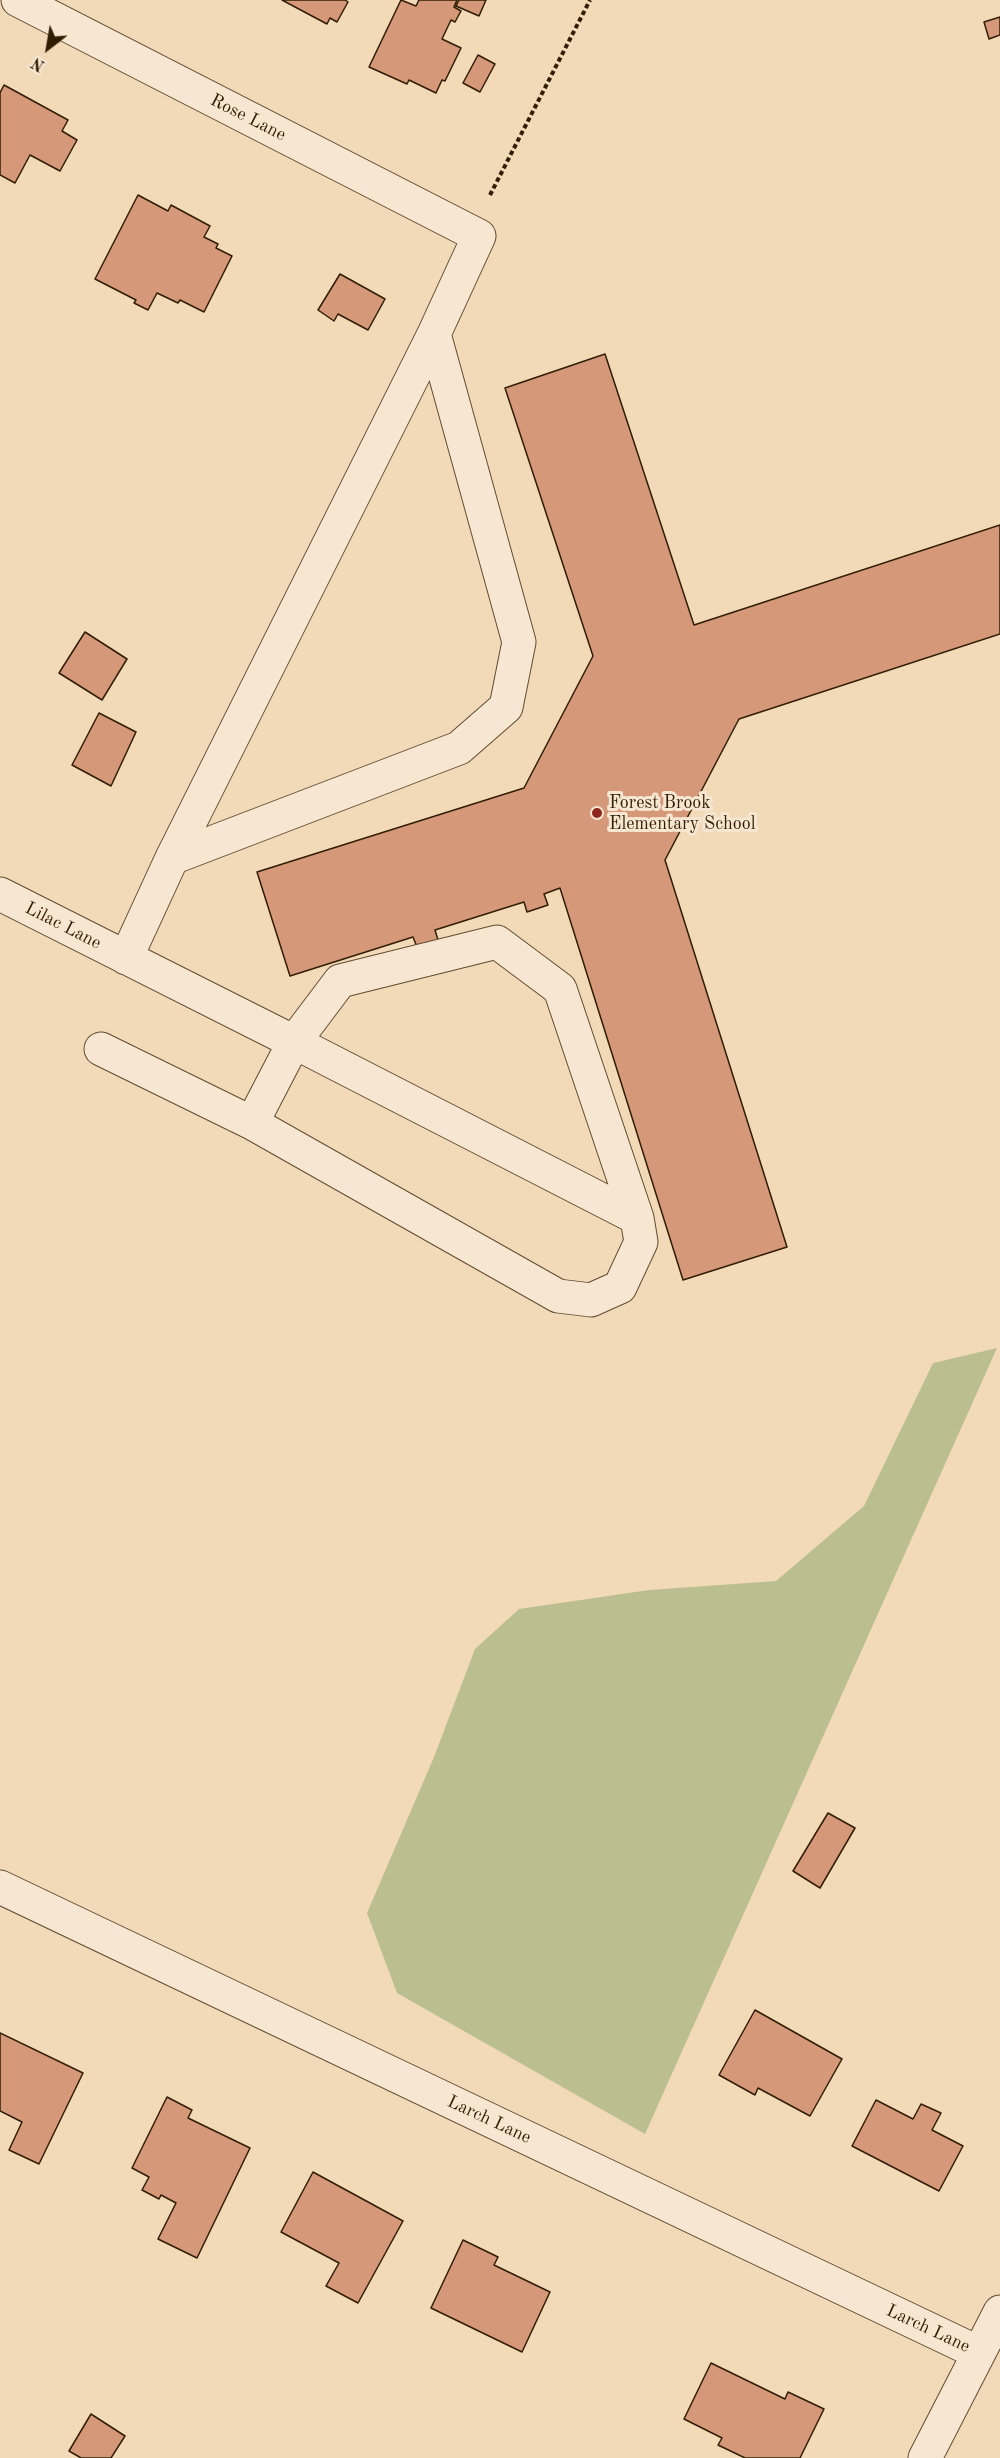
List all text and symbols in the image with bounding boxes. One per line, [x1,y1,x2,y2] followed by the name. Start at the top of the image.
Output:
[18,18,78,78] north arrow
[29,53,48,73] text: N
[207,90,289,146] street label: Rose Lane
[609,792,756,834] place label: Forest Brook Elementary School
[590,806,604,820] marker: Forest Brook Elementary School
[21,898,105,954] street label: Lilac Lane
[444,2091,534,2149] street label: Larch Lane
[883,2300,973,2358] street label: Larch Lane

